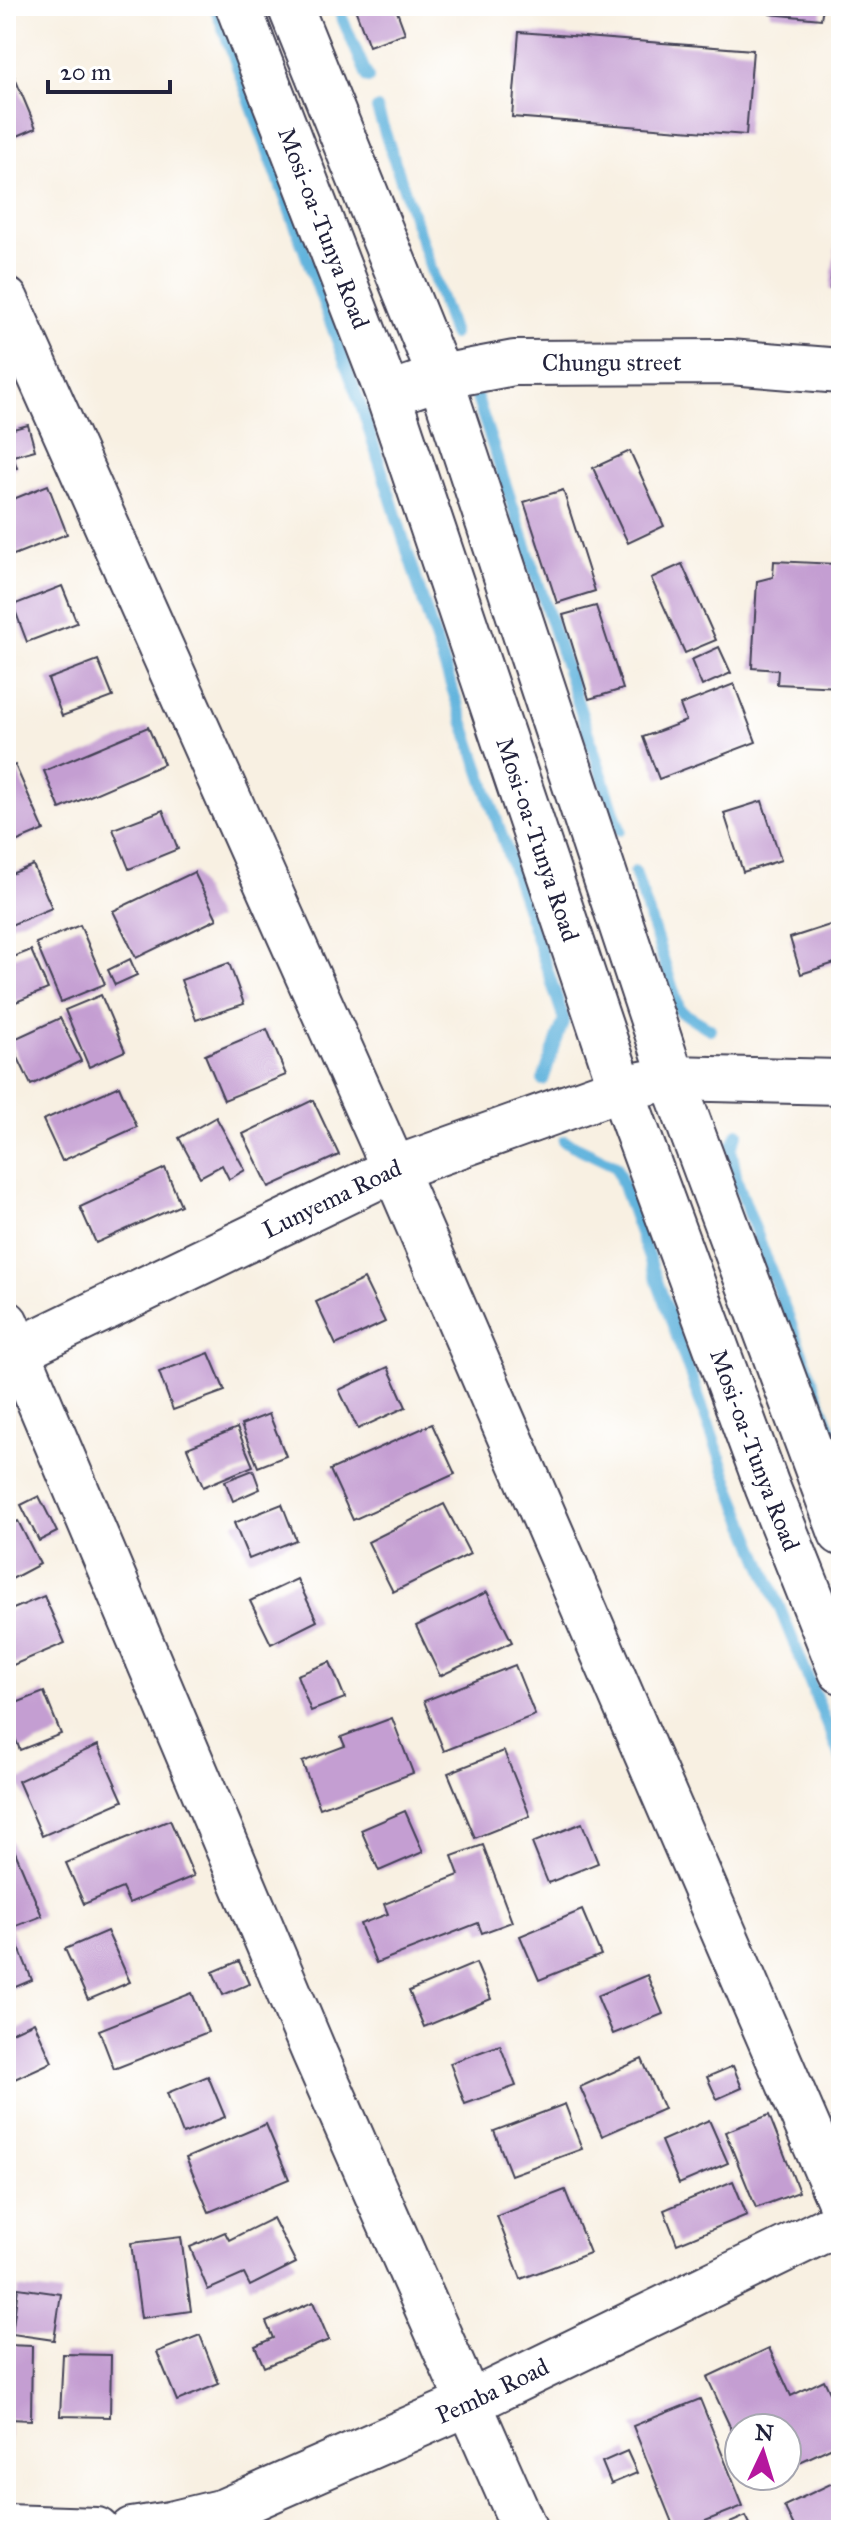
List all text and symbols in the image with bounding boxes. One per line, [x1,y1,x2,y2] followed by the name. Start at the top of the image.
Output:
[48,44,170,94] scale bar
[60,57,111,87] text: 20 m
[271,123,376,333] street label: Mosi-oa-Tunya Road
[542,347,682,378] street label: Chungu street
[489,734,586,946] street label: Mosi-oa-Tunya Road
[258,1153,405,1245] street label: Lunyema Road
[703,1345,806,1555] street label: Mosi-oa-Tunya Road
[431,2351,554,2431] street label: Pemba Road
[723,2412,803,2492] north arrow
[754,2418,775,2447] text: N

